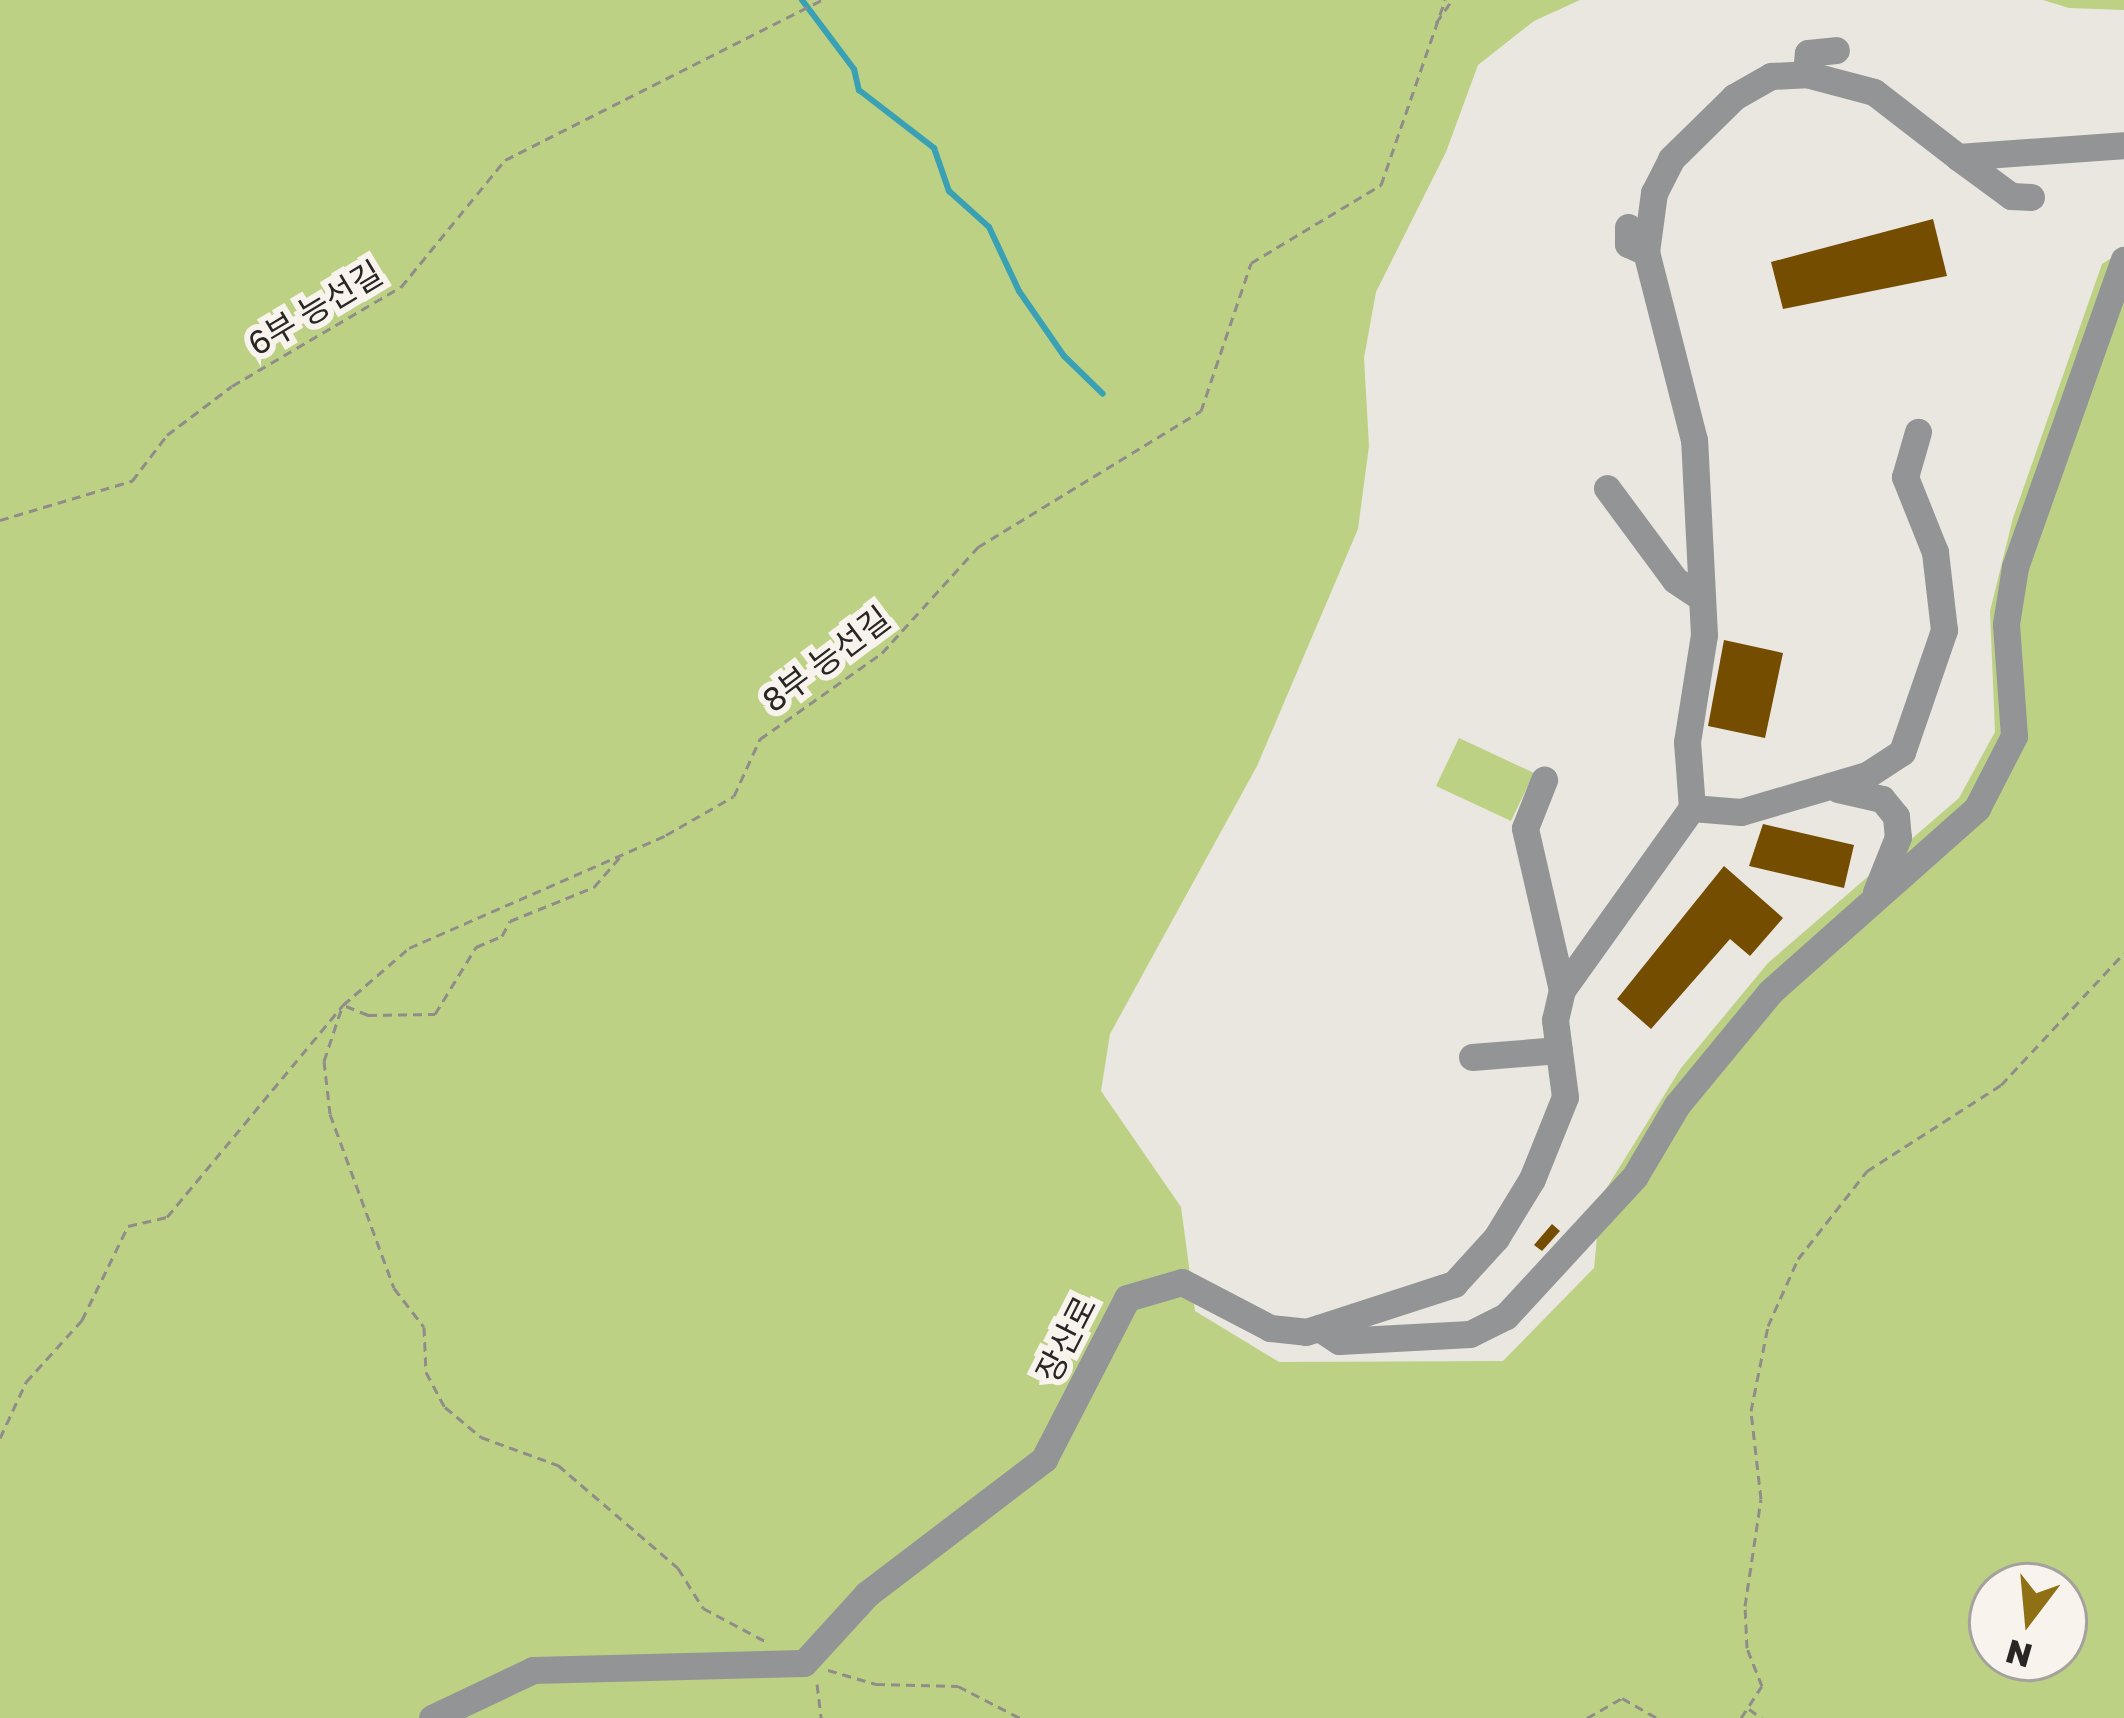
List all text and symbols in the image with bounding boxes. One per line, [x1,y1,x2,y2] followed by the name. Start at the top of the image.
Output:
[241,252,389,364] street label: 6부 능선길
[754,598,898,720] street label: 8부 능선길
[1028,1289,1104,1389] street label: 장산로
[1968,1562,2088,1682] north arrow
[2001,1632,2036,1676] text: N

